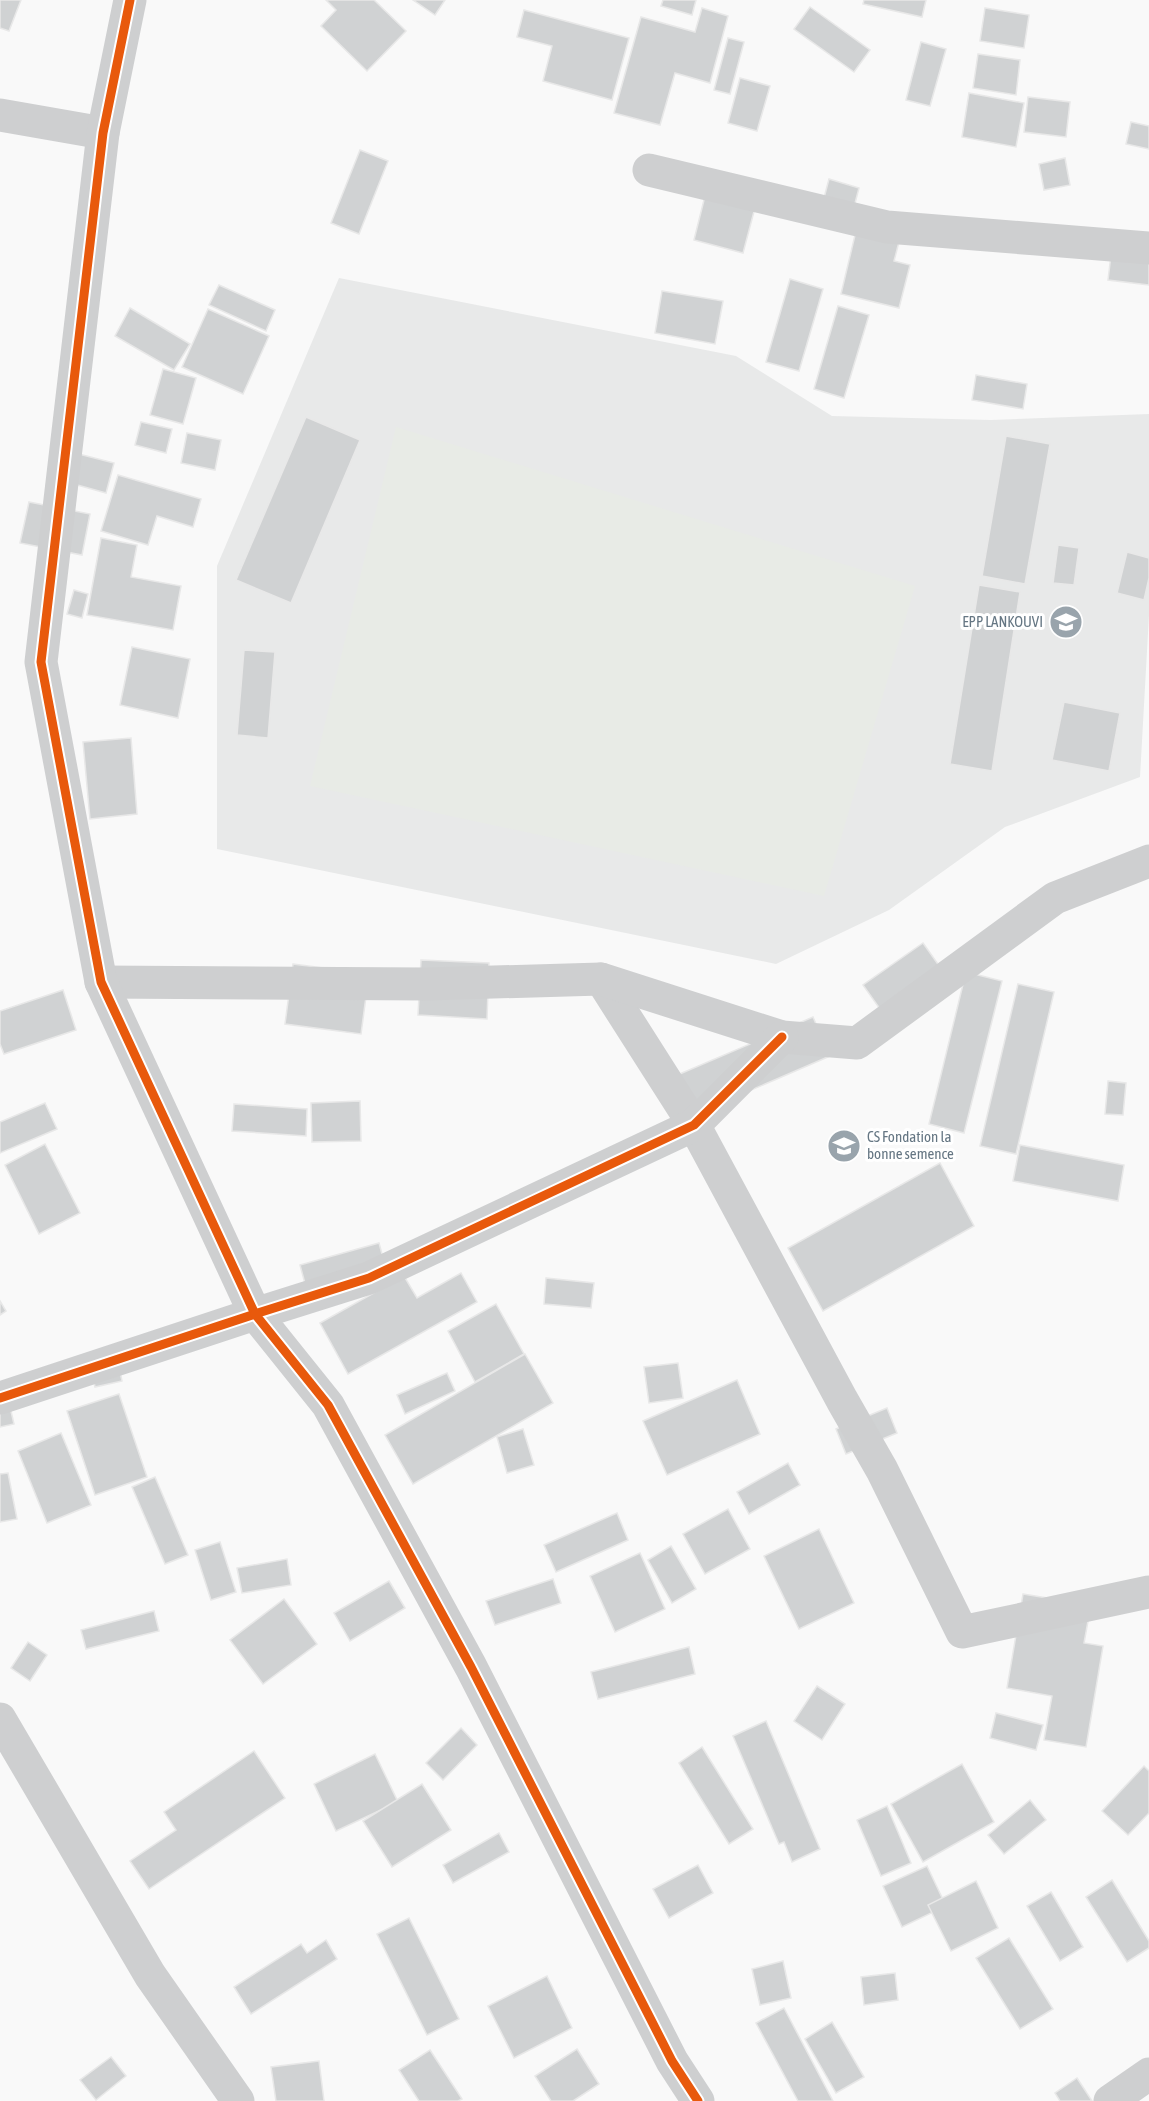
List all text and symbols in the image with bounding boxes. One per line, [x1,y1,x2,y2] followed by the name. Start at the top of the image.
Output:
[1048,604,1084,640] school or university icon: EPP LANKOUVI
[962,613,1043,630] place label: EPP LANKOUVI
[826,1128,862,1164] school or university icon: CS Fondation la bonne semence
[867,1128,954,1162] place label: CS Fondation la bonne semence

